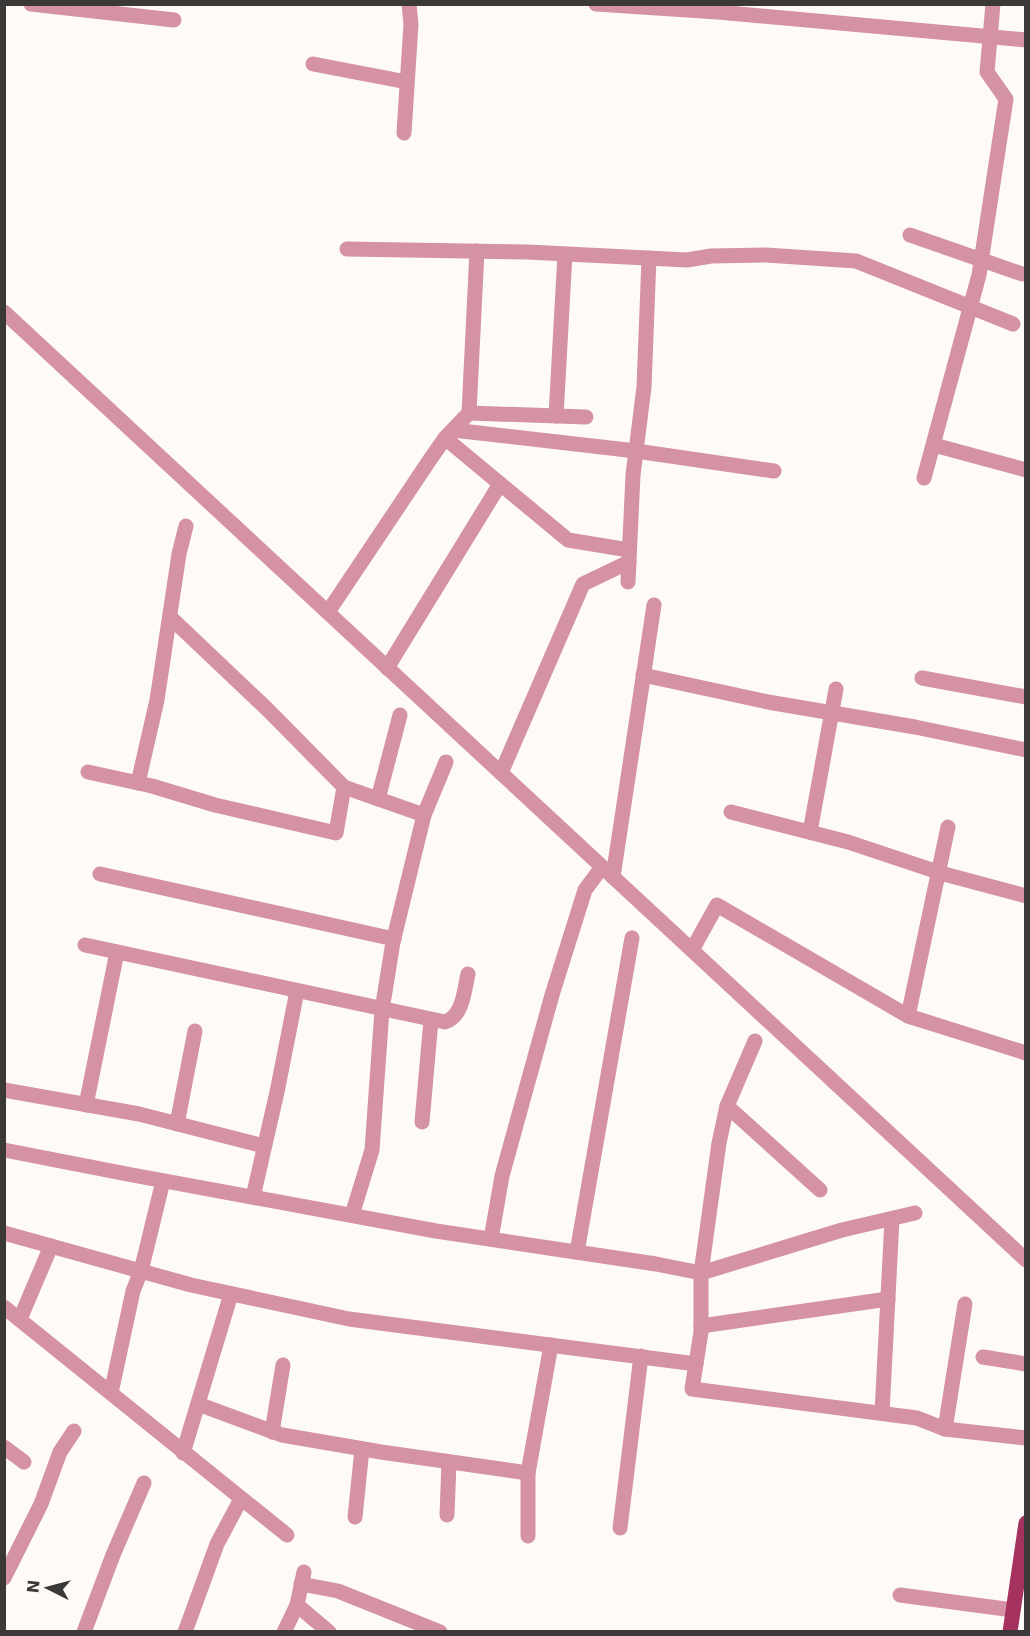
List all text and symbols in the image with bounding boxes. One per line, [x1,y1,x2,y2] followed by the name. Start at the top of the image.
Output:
[18,1558,78,1618] north arrow
[23,1579,44,1594] text: N

